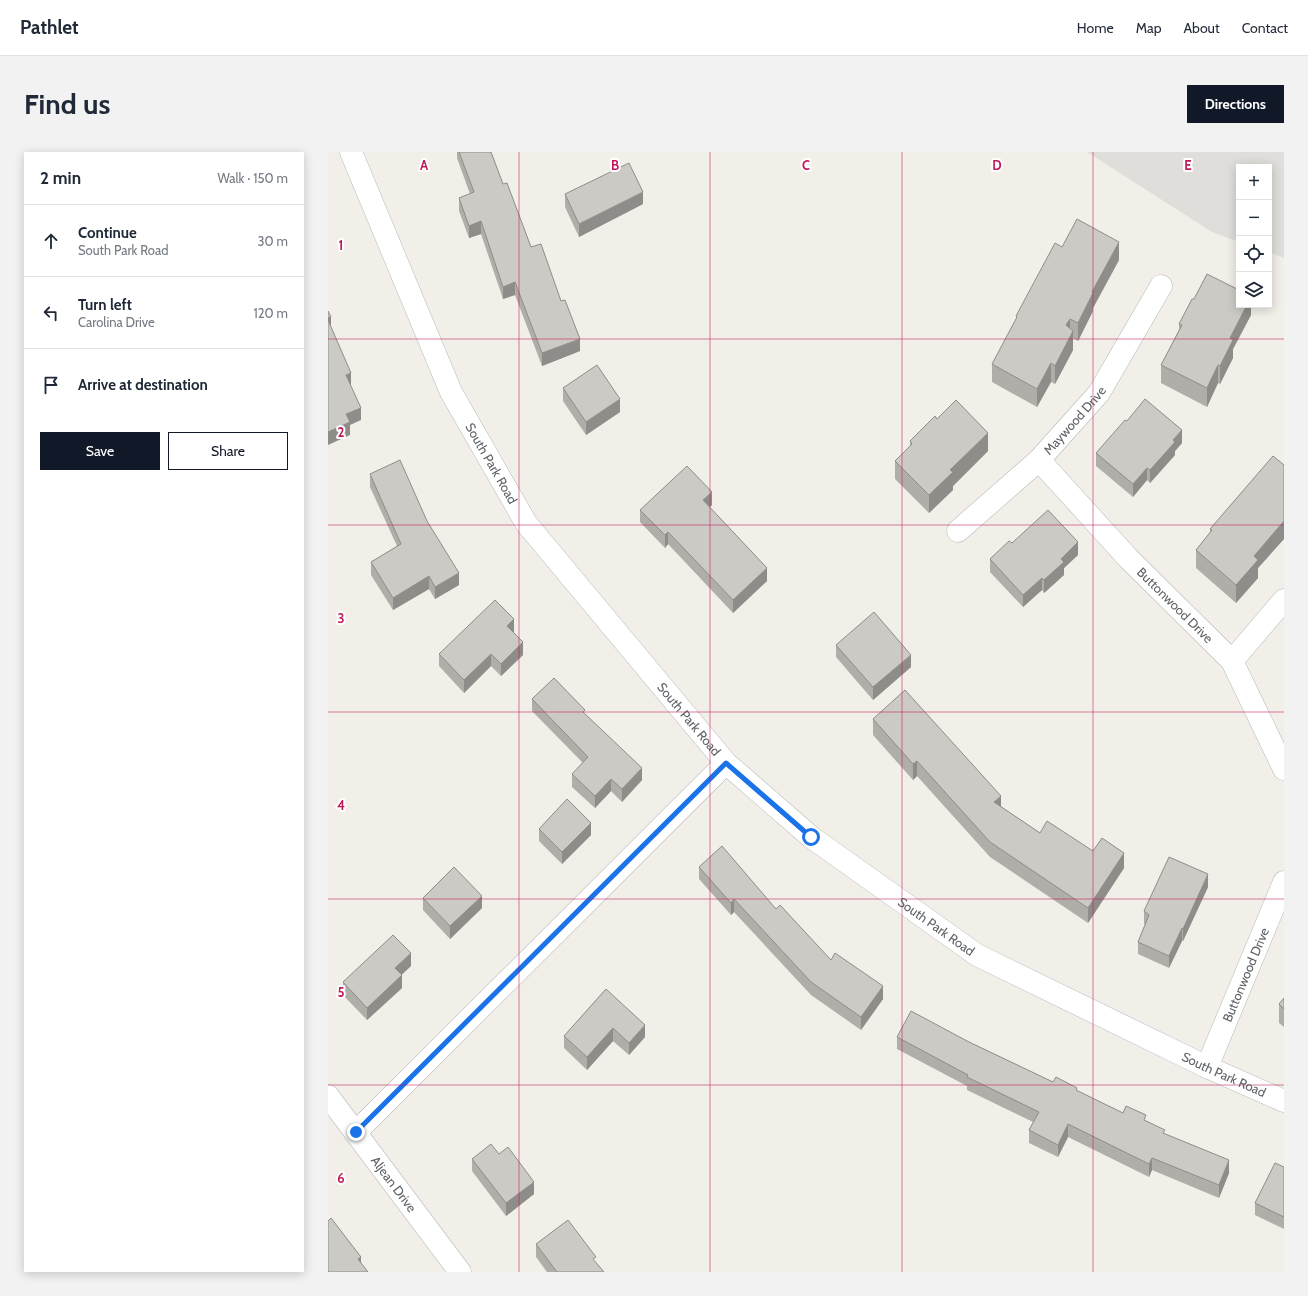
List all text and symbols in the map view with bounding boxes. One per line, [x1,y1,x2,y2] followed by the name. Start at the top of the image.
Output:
[20,16,79,39] text: Pathlet
[1077,19,1114,37] text: Home
[1136,19,1161,37] text: Map
[1183,19,1220,37] text: About
[1242,19,1288,37] text: Contact
[1187,85,1284,123] button: Directions
[24,87,110,121] text: Find us
[420,157,429,173] text: A
[611,157,619,173] text: B
[802,157,810,173] text: C
[992,157,1002,173] text: D
[1184,157,1192,173] text: E
[1236,164,1272,308] map controls
[1236,164,1272,200] button: +
[40,168,81,188] text: 2 min
[217,170,288,186] text: Walk · 150 m
[1236,200,1272,236] button: −
[78,224,137,242] text: Continue
[40,230,62,252] icon: ahead
[258,233,288,249] text: 30 m
[1236,236,1272,272] button: locate
[339,237,343,253] text: 1
[78,242,168,258] text: South Park Road
[1236,272,1272,308] button: layers
[78,296,132,314] text: Turn left
[40,302,62,324] icon: left
[254,305,288,321] text: 120 m
[78,314,155,330] text: Carolina Drive
[40,374,62,396] icon: arrive
[78,376,208,394] text: Arrive at destination
[1040,383,1109,458] street label: Maywood Drive
[462,420,521,506] street label: South Park Road
[338,424,345,440] text: 2
[40,432,160,470] button: Save
[168,432,288,470] button: Share
[1134,564,1217,646] street label: Buttonwood Drive
[337,610,345,626] text: 3
[654,679,724,759] street label: South Park Road
[337,797,345,813] text: 4
[802,828,820,846] route start
[895,893,978,959] street label: South Park Road
[1219,925,1272,1024] street label: Buttonwood Drive
[338,984,345,1000] text: 5
[1179,1048,1269,1100] street label: South Park Road
[347,1123,365,1141] route end
[368,1153,420,1216] street label: Aljean Drive
[337,1170,345,1186] text: 6

